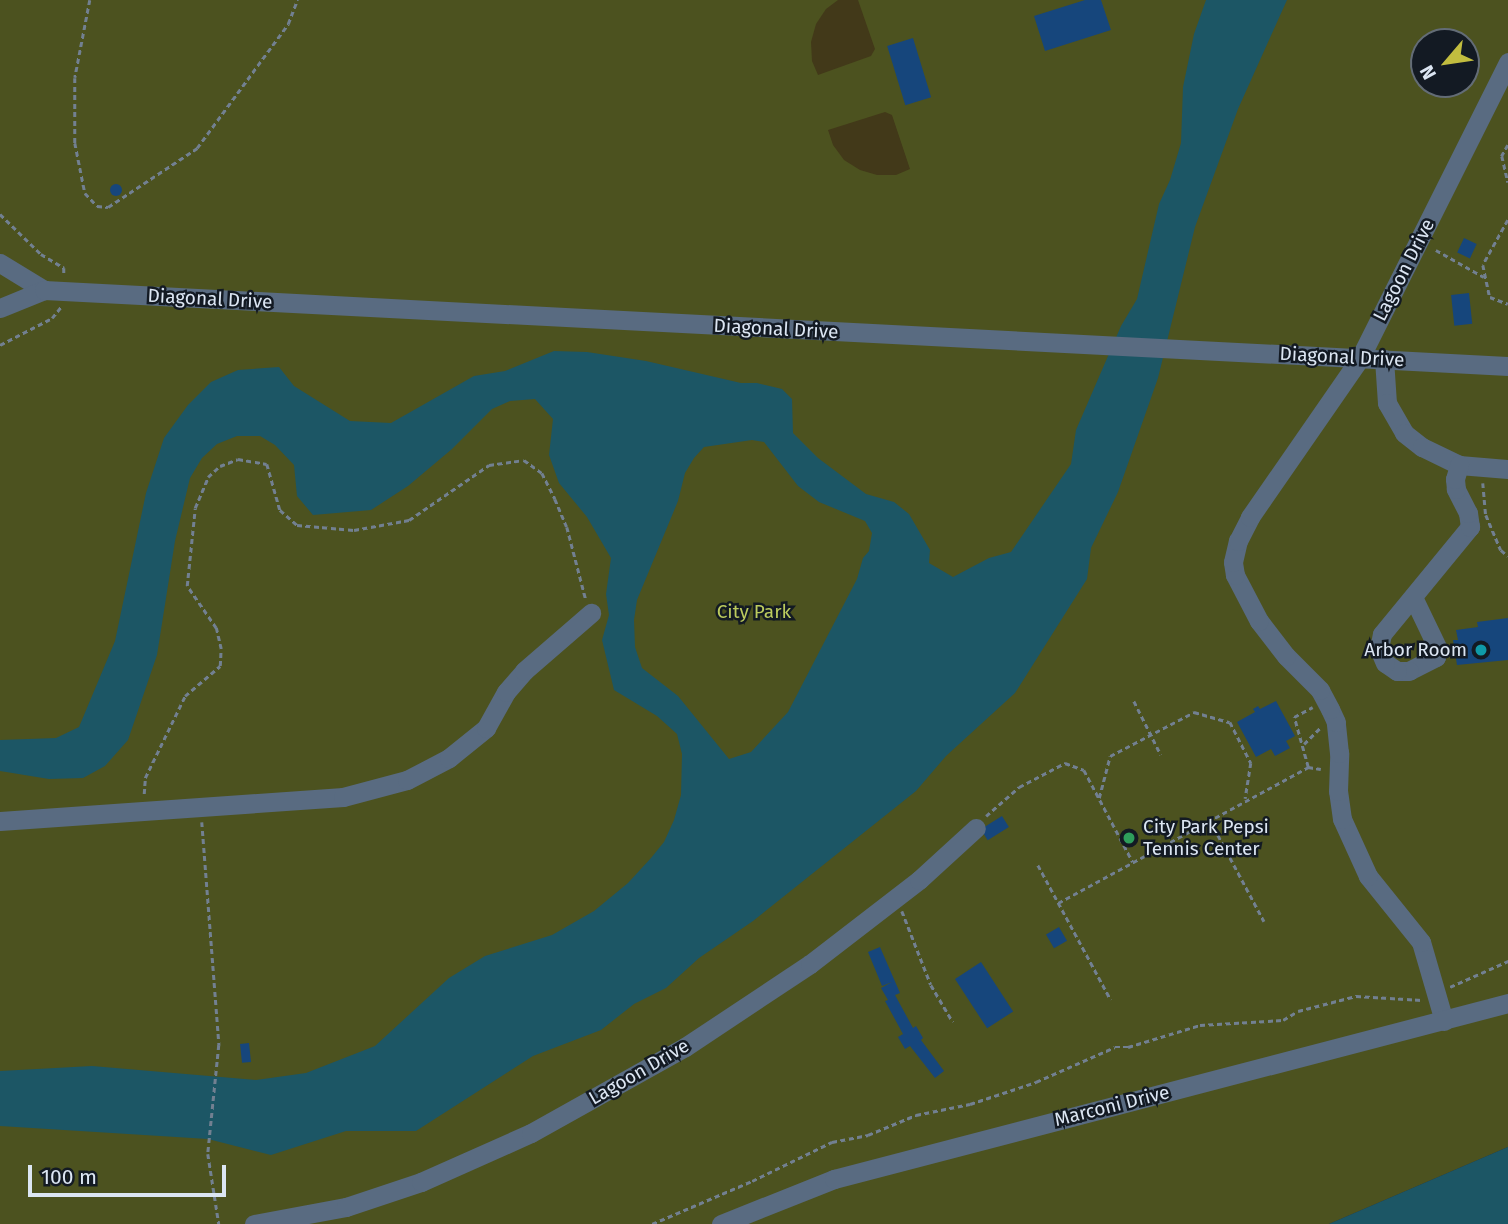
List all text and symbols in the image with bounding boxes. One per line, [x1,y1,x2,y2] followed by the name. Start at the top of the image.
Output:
[1410,28,1480,98] north arrow
[1415,61,1441,84] text: N
[1368,215,1440,325] street label: Lagoon Drive
[147,284,273,314] street label: Diagonal Drive
[713,314,839,344] street label: Diagonal Drive
[1279,342,1405,372] street label: Diagonal Drive
[717,601,791,623] park label: City Park
[1364,639,1467,661] place label: Arbor Room
[1473,642,1489,658] marker: Arbor Room
[1143,816,1269,860] place label: City Park Pepsi Tennis Center
[1121,830,1137,846] marker: City Park Pepsi Tennis Center
[585,1034,693,1110] street label: Lagoon Drive
[1052,1081,1172,1131] street label: Marconi Drive
[32,1150,229,1194] scale bar
[41,1164,97,1190] text: 100 m

